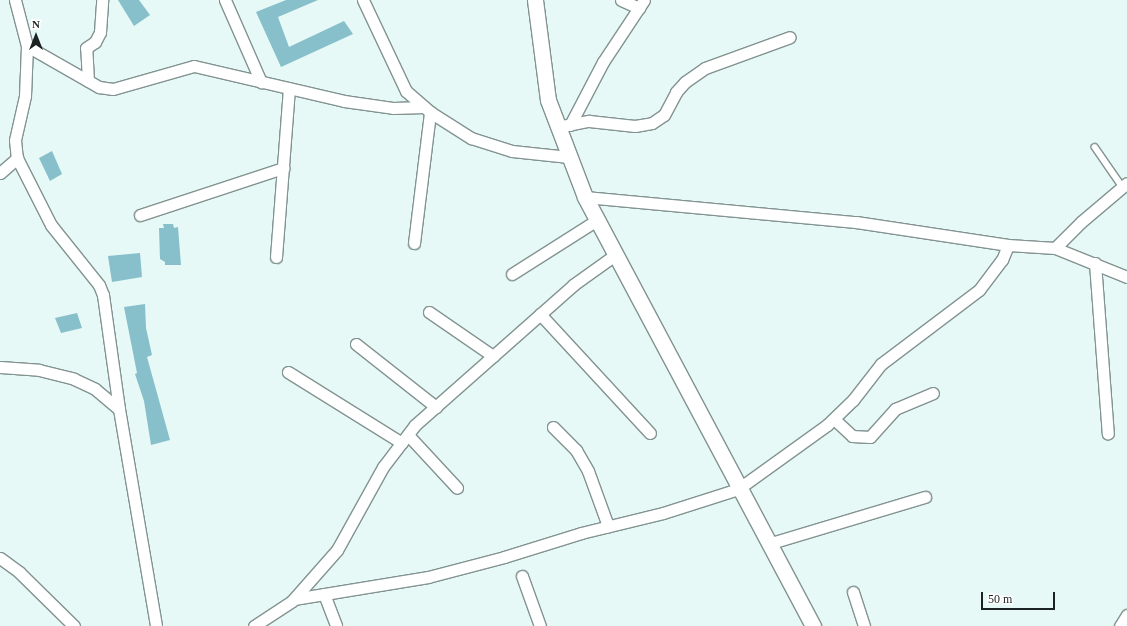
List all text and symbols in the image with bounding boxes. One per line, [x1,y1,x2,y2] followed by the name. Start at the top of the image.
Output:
[16,16,56,56] north arrow
[32,18,40,30] text: N
[983,584,1057,610] scale bar
[988,592,1012,606] text: 50 m

